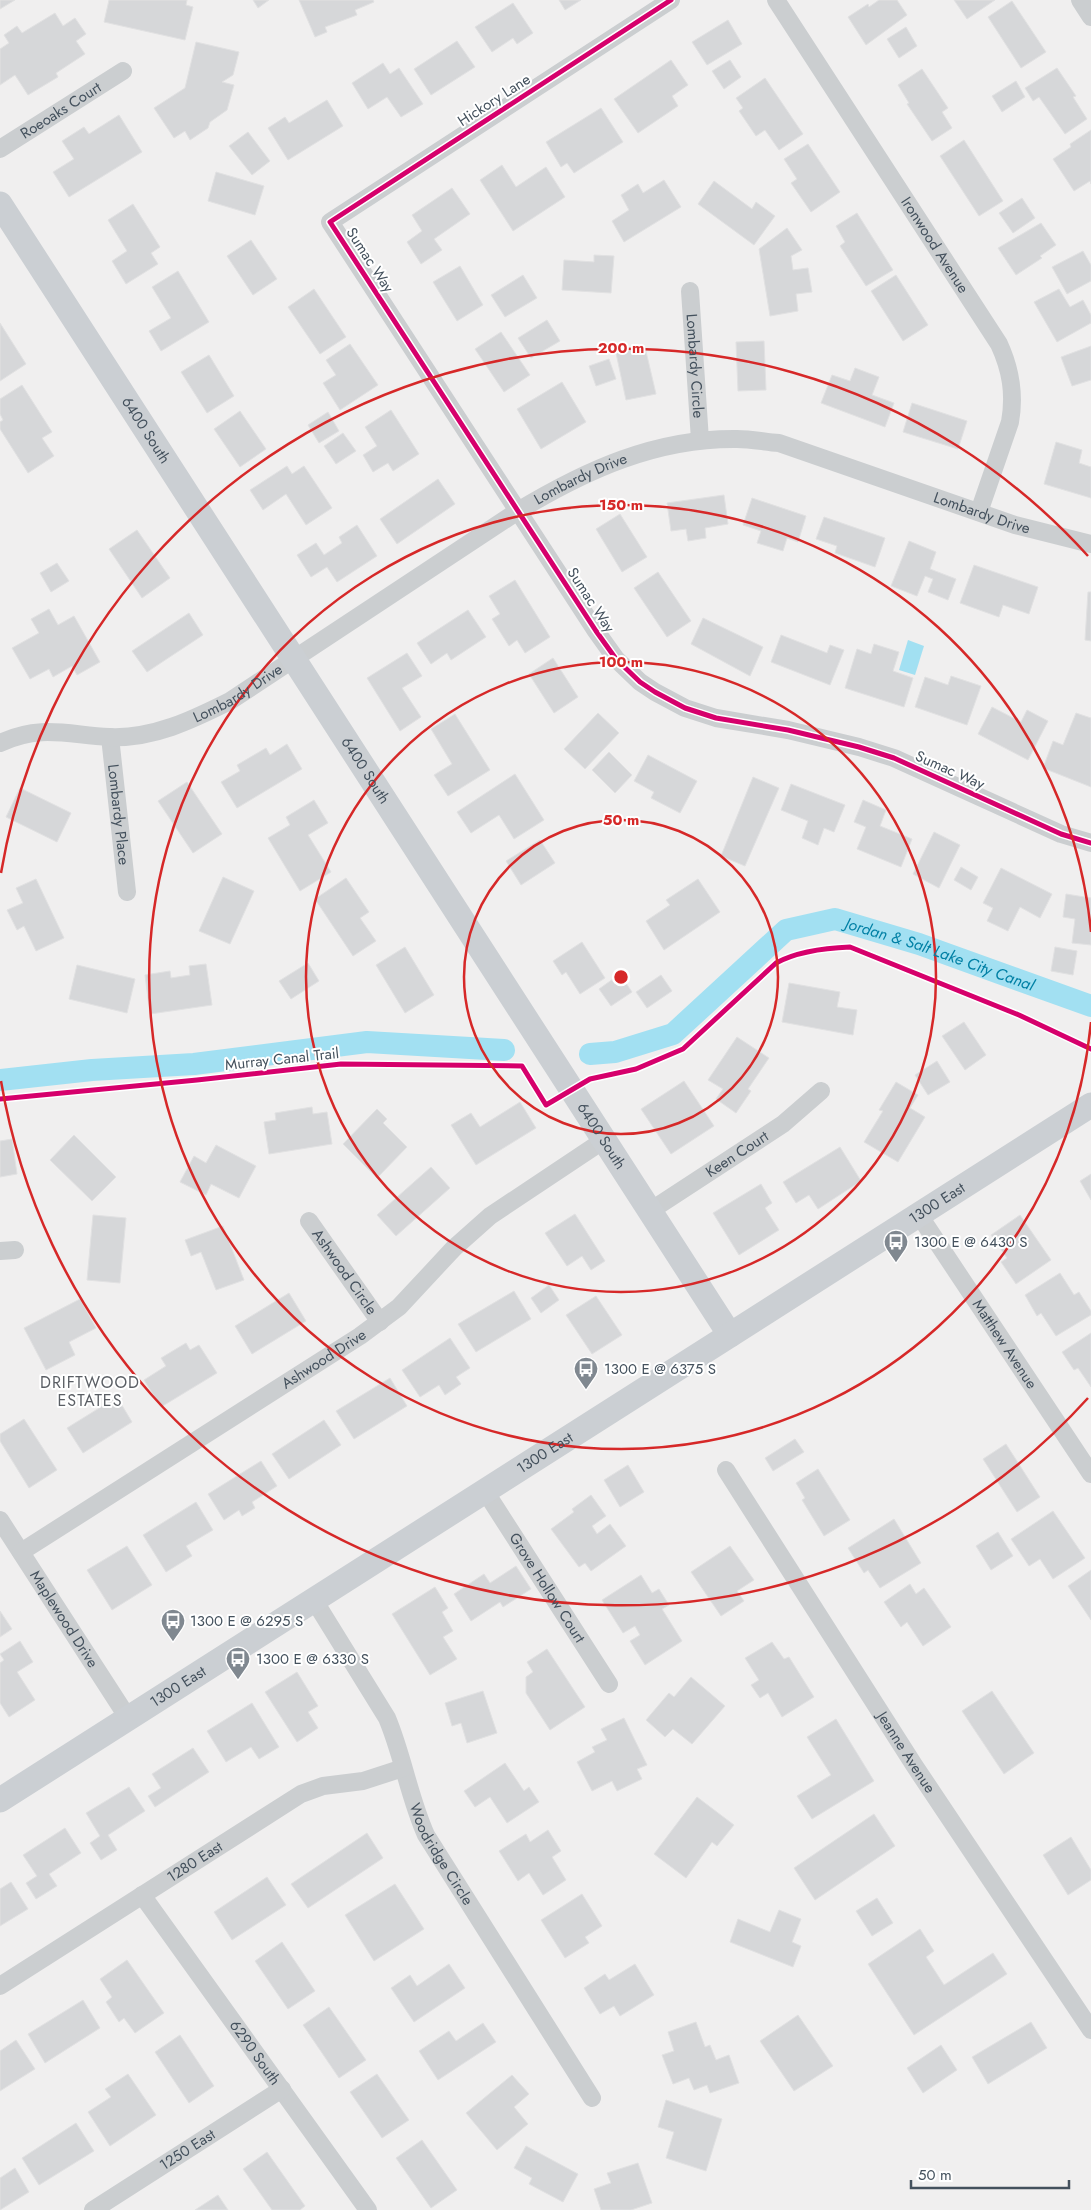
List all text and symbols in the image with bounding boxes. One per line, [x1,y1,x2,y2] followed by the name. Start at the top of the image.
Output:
[453,68,535,132] street label: Hickory Lane
[16,76,106,144] street label: Roeoaks Court
[895,193,974,298] street label: Ironwood Avenue
[341,223,400,297] street label: Sumac Way
[681,313,710,419] street label: Lombardy Circle
[598,337,644,359] text: 200 m
[116,392,176,468] street label: 6400 South
[530,447,630,510] street label: Lombardy Drive
[931,487,1033,539] street label: Lombardy Drive
[599,494,643,516] text: 150 m
[562,563,621,637] street label: Sumac Way
[599,651,643,673] text: 100 m
[190,658,287,728] street label: Lombardy Drive
[336,732,395,808] street label: 6400 South
[912,745,989,795] street label: Sumac Way
[102,763,135,866] street label: Lombardy Place
[603,809,639,831] text: 50 m
[839,911,1039,997] water label: Jordan & Salt Lake City Canal
[612,968,630,986] centre of rings
[224,1042,340,1076] street label: Murray Canal Trail
[572,1098,631,1174] street label: 6400 South
[701,1125,773,1183] street label: Keen Court
[905,1177,970,1229] street label: 1300 East
[307,1224,383,1319] street label: Ashwood Circle
[883,1229,909,1263] bus stop icon: 1300 E @ 6430 S
[914,1231,1028,1253] place label: 1300 E @ 6430 S
[967,1295,1043,1394] street label: Matthew Avenue
[277,1324,371,1394] street label: Ashwood Drive
[573,1356,599,1390] bus stop icon: 1300 E @ 6375 S
[604,1358,716,1380] place label: 1300 E @ 6375 S
[40,1371,140,1412] district label: DRIFTWOOD ESTATES
[513,1427,578,1479] street label: 1300 East
[504,1528,591,1647] street label: Grove Hollow Court
[24,1566,104,1672] street label: Maplewood Drive
[160,1608,186,1642] bus stop icon: 1300 E @ 6295 S
[190,1610,303,1632] place label: 1300 E @ 6295 S
[225,1646,251,1680] bus stop icon: 1300 E @ 6330 S
[256,1648,369,1670] place label: 1300 E @ 6330 S
[146,1660,211,1713] street label: 1300 East
[871,1706,941,1798] street label: Jeanne Avenue
[404,1800,479,1910] street label: Woodridge Circle
[163,1836,227,1888] street label: 1280 East
[224,2016,286,2090] street label: 6290 South
[155,2123,220,2176] street label: 1250 East
[911,2158,1068,2190] scale bar
[918,2164,952,2186] text: 50 m

